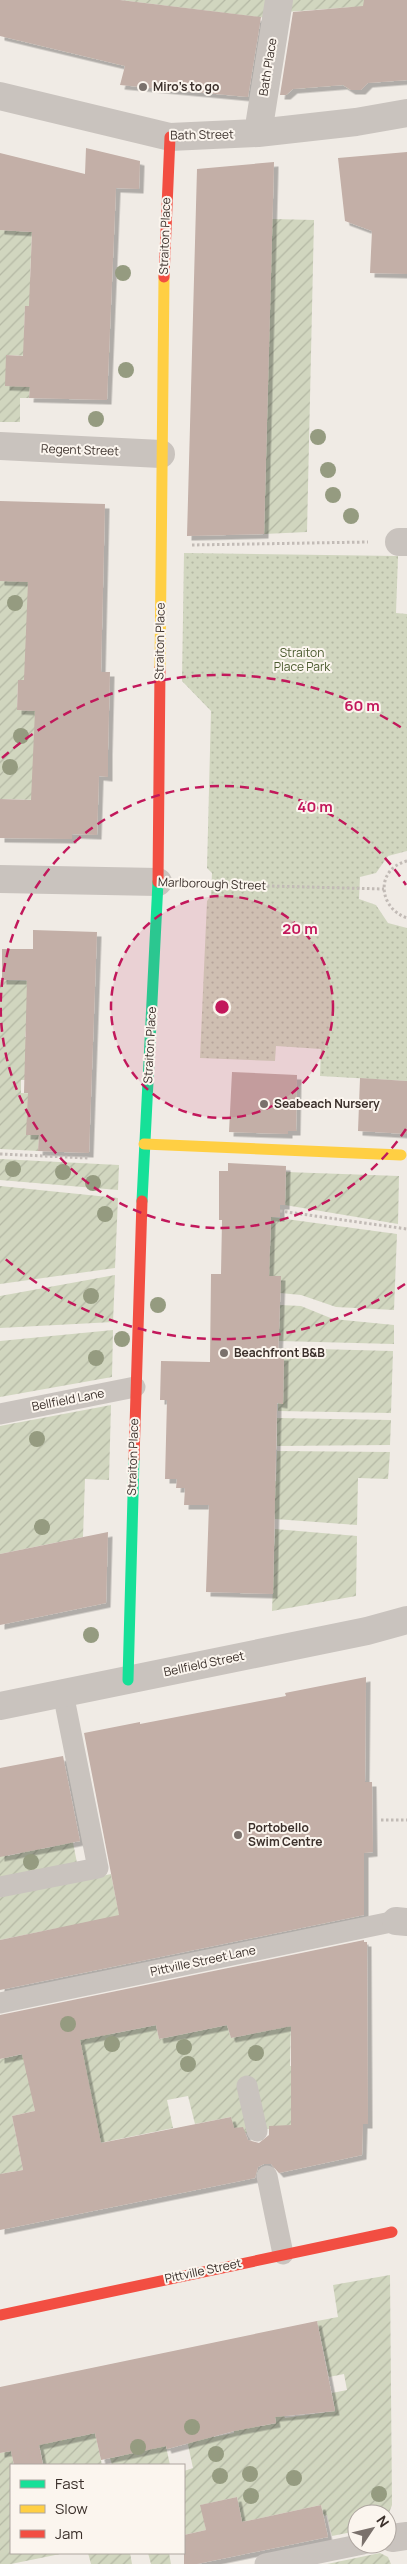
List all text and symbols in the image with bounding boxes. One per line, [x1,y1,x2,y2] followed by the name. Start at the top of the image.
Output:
[255,37,280,97] street label: Bath Place
[153,78,219,95] place label: Miro's to go
[137,81,149,93] marker: Miro's to go
[170,125,234,144] street label: Bath Street
[155,197,174,275] street label: Straiton Place
[41,440,120,459] street label: Regent Street
[150,602,169,680] street label: Straiton Place
[274,644,331,675] park label: Straiton Place Park
[344,695,380,716] text: 60 m
[297,796,333,817] text: 40 m
[158,873,267,894] street label: Marlborough Street
[282,918,318,939] text: 20 m
[213,998,231,1016] centre of rings
[139,1006,160,1084] street label: Straiton Place
[274,1095,380,1112] place label: Seabeach Nursery
[258,1098,270,1110] marker: Seabeach Nursery
[234,1344,325,1361] place label: Beachfront B&B
[218,1347,230,1359] marker: Beachfront B&B
[30,1384,106,1415] street label: Bellfield Lane
[123,1418,142,1496] street label: Straiton Place
[162,1647,246,1680] street label: Bellfield Street
[248,1819,323,1850] place label: Portobello Swim Centre
[232,1829,244,1841] marker: Portobello Swim Centre
[149,1941,257,1980] street label: Pittville Street Lane
[163,2254,243,2287] street label: Pittville Street
[10,2464,185,2554] legend
[55,2473,84,2494] text: Fast
[55,2498,88,2519] text: Slow
[347,2504,397,2554] north arrow
[372,2512,394,2531] text: N
[55,2523,83,2544] text: Jam

